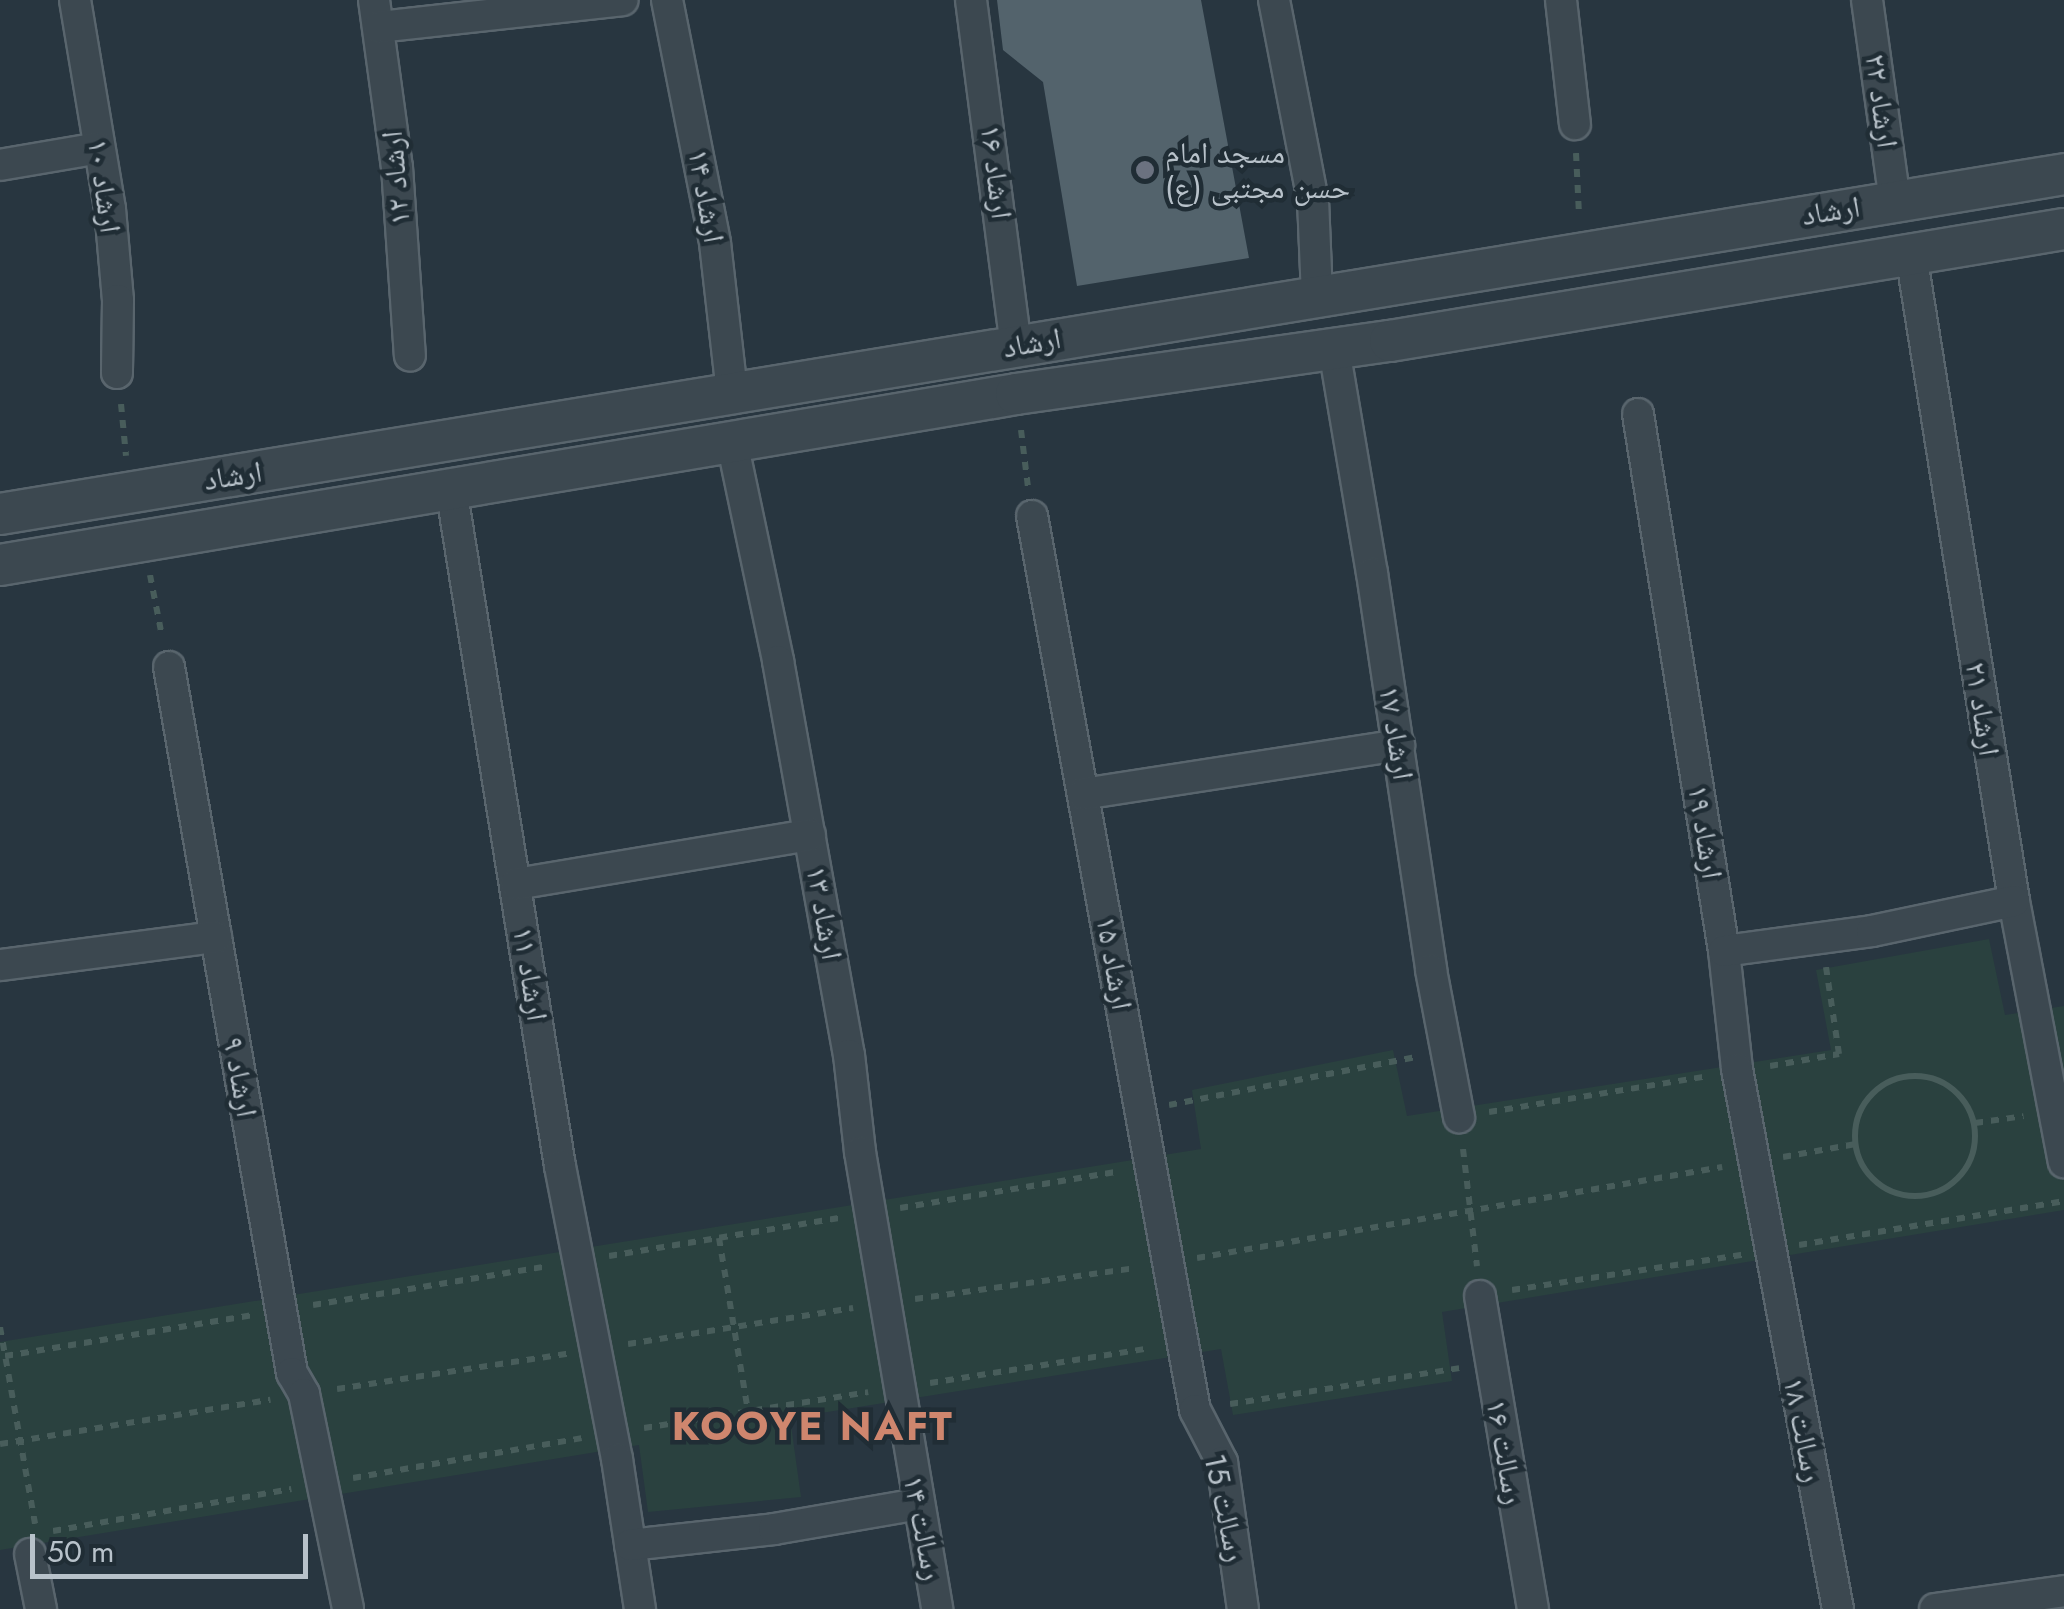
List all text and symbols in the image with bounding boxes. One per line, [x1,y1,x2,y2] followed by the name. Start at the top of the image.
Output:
[1857,52,1905,150] street label: ارشاد ۲۲
[972,123,1020,221] street label: ارشاد ۱۶
[374,129,418,227] street label: ارشاد ۱۲
[1165,135,1350,206] place label: مسجد امام حسن مجتبی (ع)
[80,137,128,235] street label: ارشاد ۱۰
[680,146,732,246] street label: ارشاد ۱۴
[1134,159,1156,181] marker: مسجد امام حسن مجتبی (ع)
[1799,189,1863,233] street label: ارشاد
[1000,320,1064,366] street label: ارشاد
[201,454,265,498] street label: ارشاد
[1957,660,2007,758] street label: ارشاد ۲۱
[1371,684,1421,782] street label: ارشاد ۱۷
[1680,783,1730,881] street label: ارشاد ۱۹
[798,863,850,963] street label: ارشاد ۱۳
[1088,913,1140,1013] street label: ارشاد ۱۵
[505,925,555,1023] street label: ارشاد ۱۱
[215,1034,265,1120] street label: ارشاد ۹
[1775,1375,1831,1485] street label: رسالت ۱۸
[1478,1397,1532,1507] street label: رسالت ۱۶
[672,1402,954,1450] district label: KOOYE NAFT
[1196,1451,1254,1565] street label: رسالت 15
[895,1473,951,1583] street label: رسالت ۱۴
[35,1514,312,1576] scale bar
[47,1530,114,1573] text: 50 m

